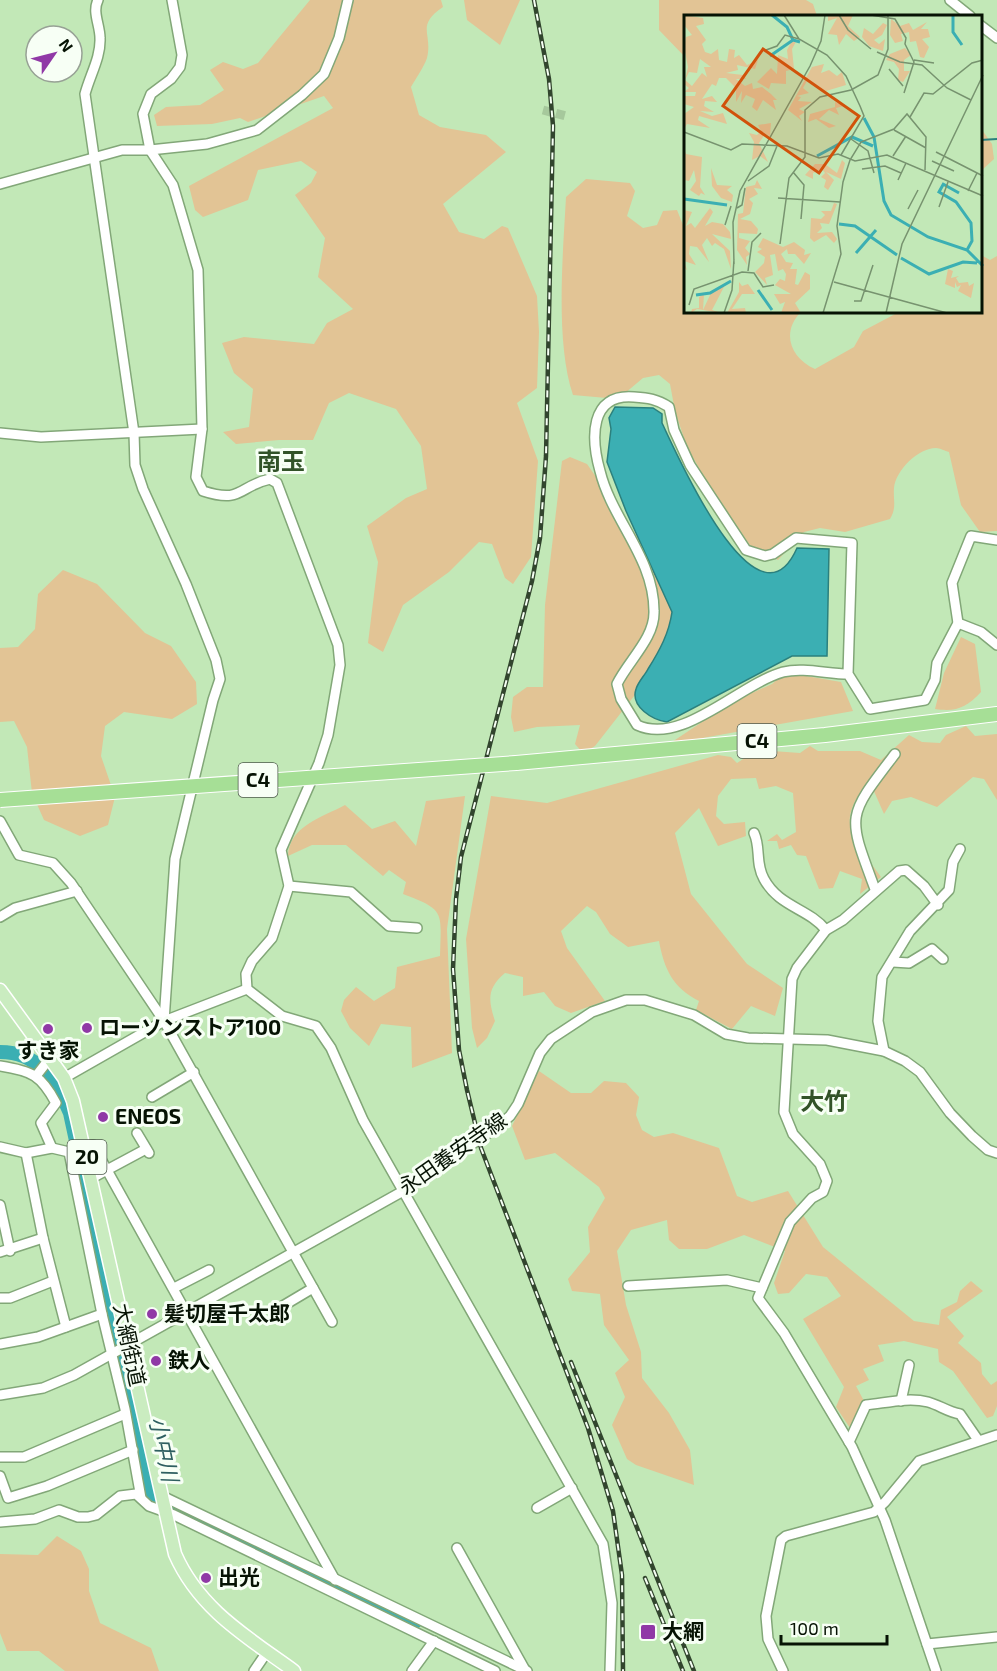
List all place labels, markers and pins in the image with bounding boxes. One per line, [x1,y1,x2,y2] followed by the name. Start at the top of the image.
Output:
[99,1014,281,1039] place label: ローソンストア100
[80,1021,94,1035] marker: ローソンストア100
[41,1022,55,1036] marker: すき家
[17,1037,80,1062] place label: すき家
[115,1103,181,1128] place label: ENEOS
[96,1110,110,1124] marker: ENEOS
[164,1300,290,1325] place label: 髪切屋千太郎
[145,1307,159,1321] marker: 髪切屋千太郎
[168,1347,210,1372] place label: 鉄人
[149,1354,163,1368] marker: 鉄人
[218,1564,260,1589] place label: 出光
[199,1571,213,1585] marker: 出光
[662,1618,704,1643] place label: 大網
[639,1623,657,1641] marker: 大網

